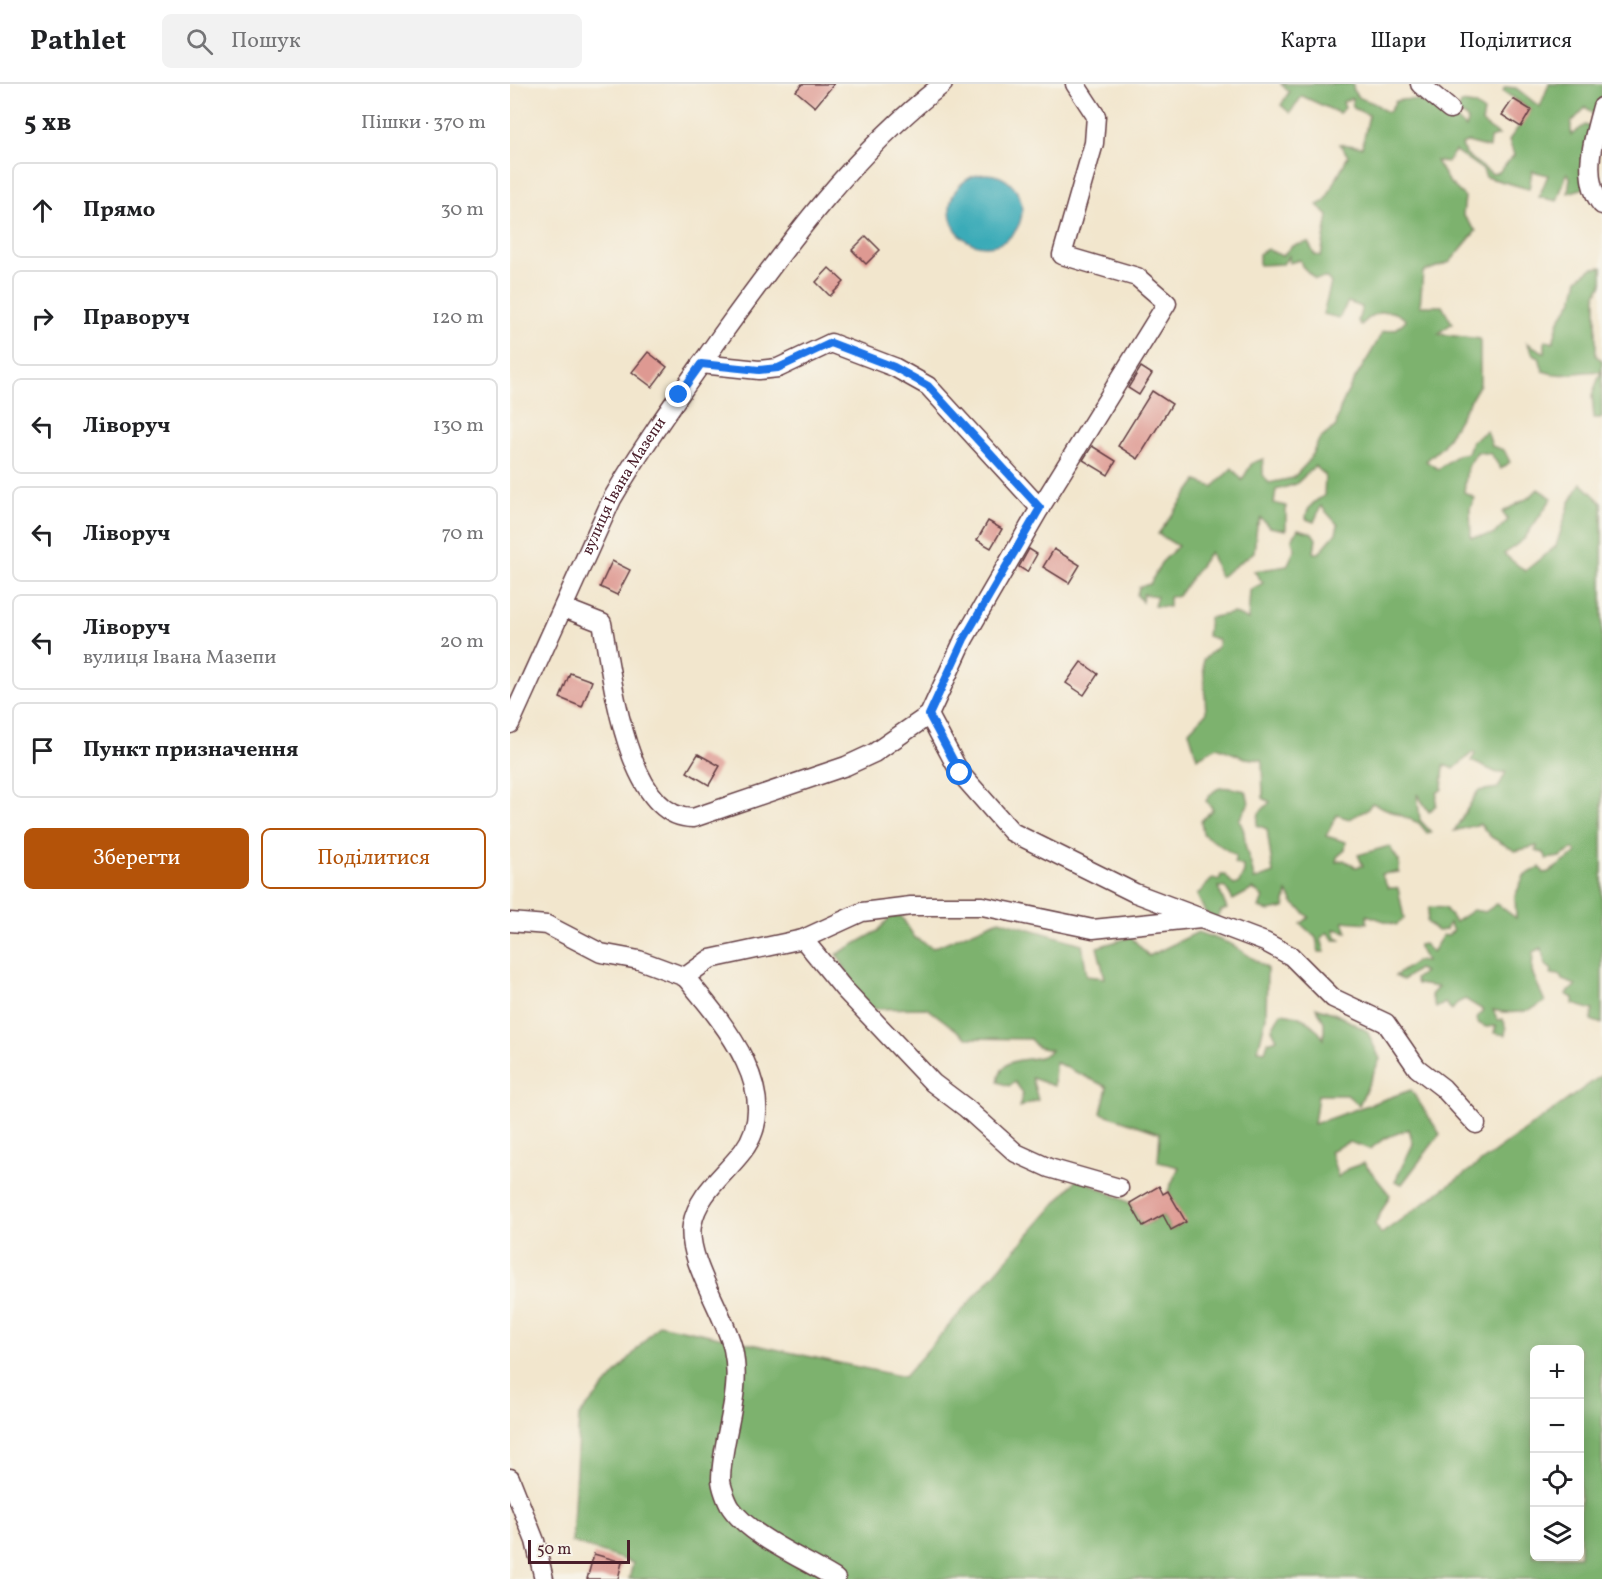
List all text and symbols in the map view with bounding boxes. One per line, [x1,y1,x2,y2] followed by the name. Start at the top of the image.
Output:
[162,14,582,68] search box
[30,22,126,61] text: Pathlet
[183,25,216,58] icon: search
[231,26,301,57] text: Пошук
[1280,27,1337,56] text: Карта
[1370,27,1426,56] text: Шари
[1459,27,1572,56] text: Поділитися
[24,105,71,141] text: 5 хв
[361,109,486,137] text: Пішки · 370 m
[26,194,59,227] icon: ahead
[83,195,155,226] text: Прямо
[440,196,484,224] text: 30 m
[26,302,59,335] icon: right
[83,303,190,334] text: Праворуч
[432,304,484,332] text: 120 m
[665,381,691,407] route end
[26,410,59,443] icon: left
[83,411,170,442] text: Ліворуч
[433,412,484,440] text: 130 m
[577,413,672,559] street label: вулиця Івана Мазепи
[26,518,59,551] icon: left
[83,519,170,550] text: Ліворуч
[441,520,484,548] text: 70 m
[83,613,170,644] text: Ліворуч
[26,626,59,659] icon: left
[440,628,484,656] text: 20 m
[83,644,276,672] text: вулиця Івана Мазепи
[26,734,59,767] icon: arrive
[83,735,299,766] text: Пункт призначення
[946,759,972,785] route start
[24,828,249,889] button: Зберегти
[261,828,486,889] button: Поділитися
[1530,1345,1584,1561] map controls
[1530,1345,1584,1399] button: +
[1530,1399,1584,1453] button: −
[1530,1453,1584,1507] button: locate
[1530,1507,1584,1561] button: layers
[528,1537,630,1564] scale bar
[537,1539,571,1561] text: 50 m

